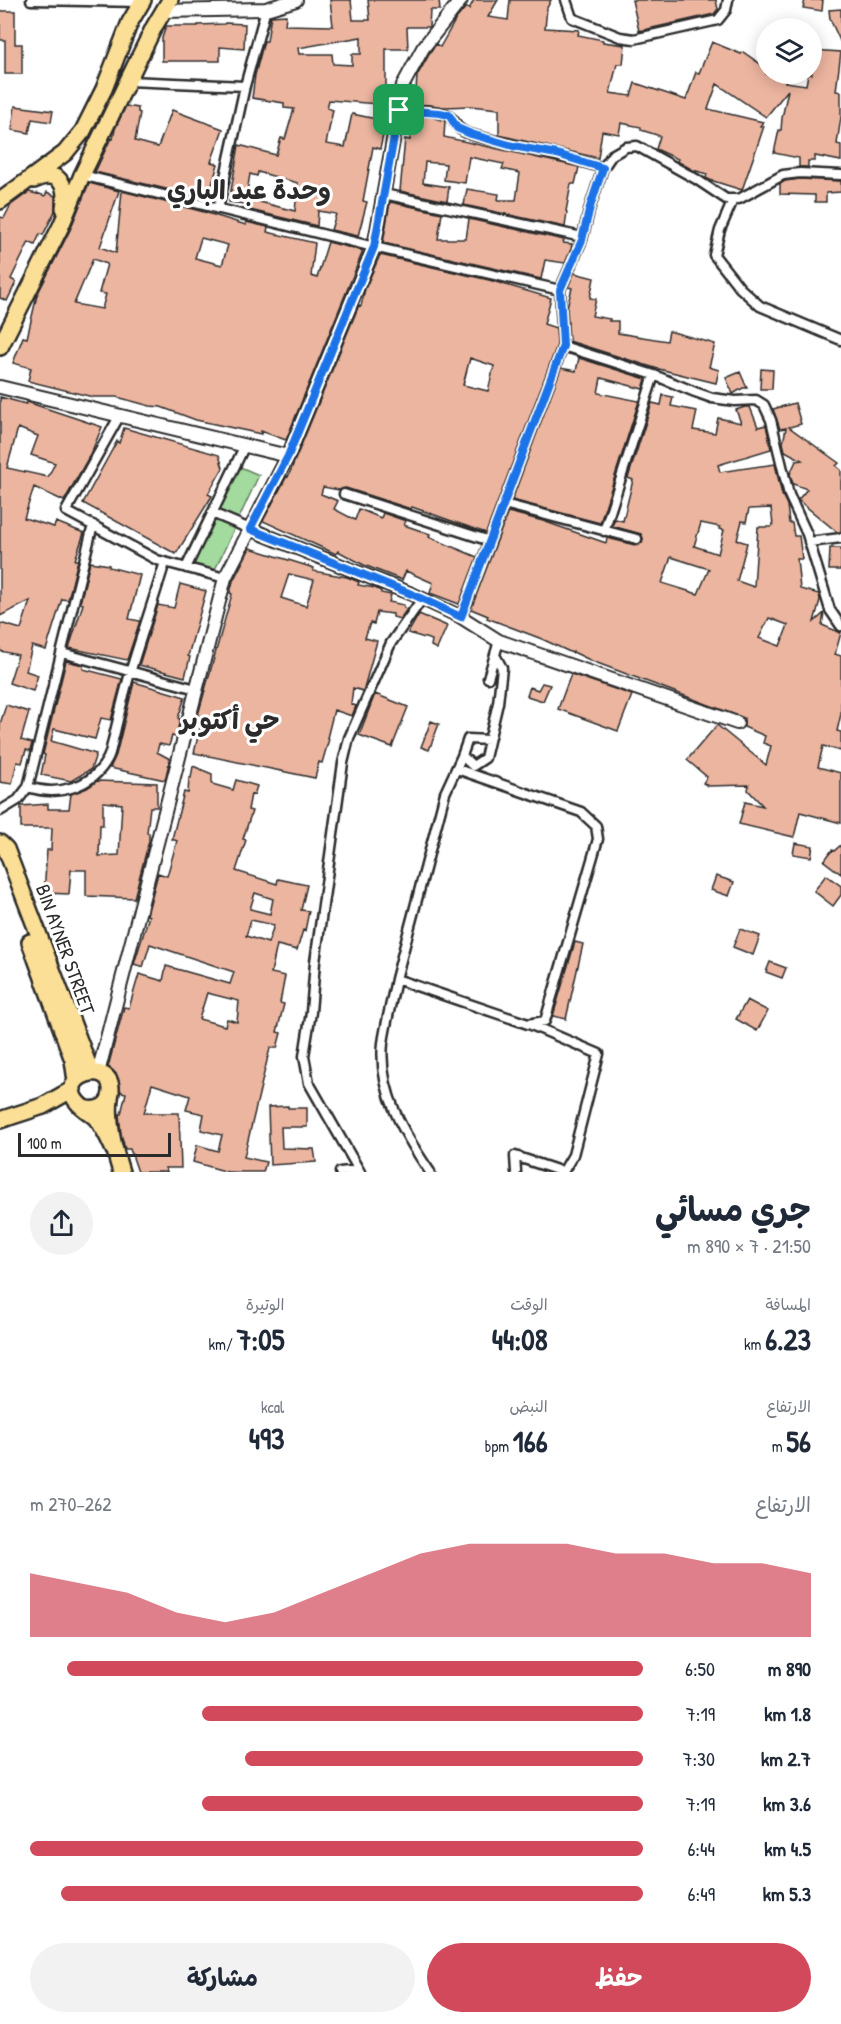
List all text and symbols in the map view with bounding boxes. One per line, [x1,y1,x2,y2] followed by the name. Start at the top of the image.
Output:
[756,18,822,84] map controls
[756,18,822,84] button: layers
[373,84,424,135] pin
[382,93,415,126] icon: arrive
[167,172,331,209] district label: وحدة عبد الباري
[177,702,280,744] district label: حي أكتوبر
[30,880,102,1018] street label: BIN AYNER STREET
[18,1130,171,1158] scale bar
[27,1132,62,1154] text: 100 m
[655,1187,811,1231] text: جري مسائي
[30,1192,93,1255] button: share
[687,1232,811,1259] text: 21:50 · 7 × 890 m
[246,1293,284,1315] text: الوتيرة
[510,1293,548,1315] text: الوقت
[765,1293,811,1315] text: المسافة
[236,1319,284,1359] text: 7:05
[492,1319,548,1359] text: 44:08
[765,1319,811,1359] text: 6.23
[208,1333,236,1355] text: /km
[744,1333,765,1355] text: km
[509,1395,548,1417] text: النبض
[766,1395,811,1417] text: الارتفاع
[261,1396,284,1418] text: kcal
[249,1418,284,1458] text: 493
[513,1421,548,1461] text: 166
[786,1421,811,1461] text: 56
[485,1435,513,1457] text: bpm
[772,1435,786,1457] text: m
[30,1490,112,1517] text: 262–270 m
[755,1491,811,1518] text: الارتفاع
[685,1655,715,1682] text: 6:50
[768,1655,811,1682] text: 890 m
[686,1700,715,1727] text: 7:19
[764,1700,811,1727] text: 1.8 km
[683,1745,715,1772] text: 7:30
[761,1745,811,1772] text: 2.7 km
[686,1790,715,1817] text: 7:19
[763,1790,811,1817] text: 3.6 km
[687,1835,715,1862] text: 6:44
[764,1835,811,1862] text: 4.5 km
[688,1880,715,1907] text: 6:49
[763,1880,811,1907] text: 5.3 km
[30,1943,415,2012] button: مشاركة
[427,1943,811,2012] button: حفظ

